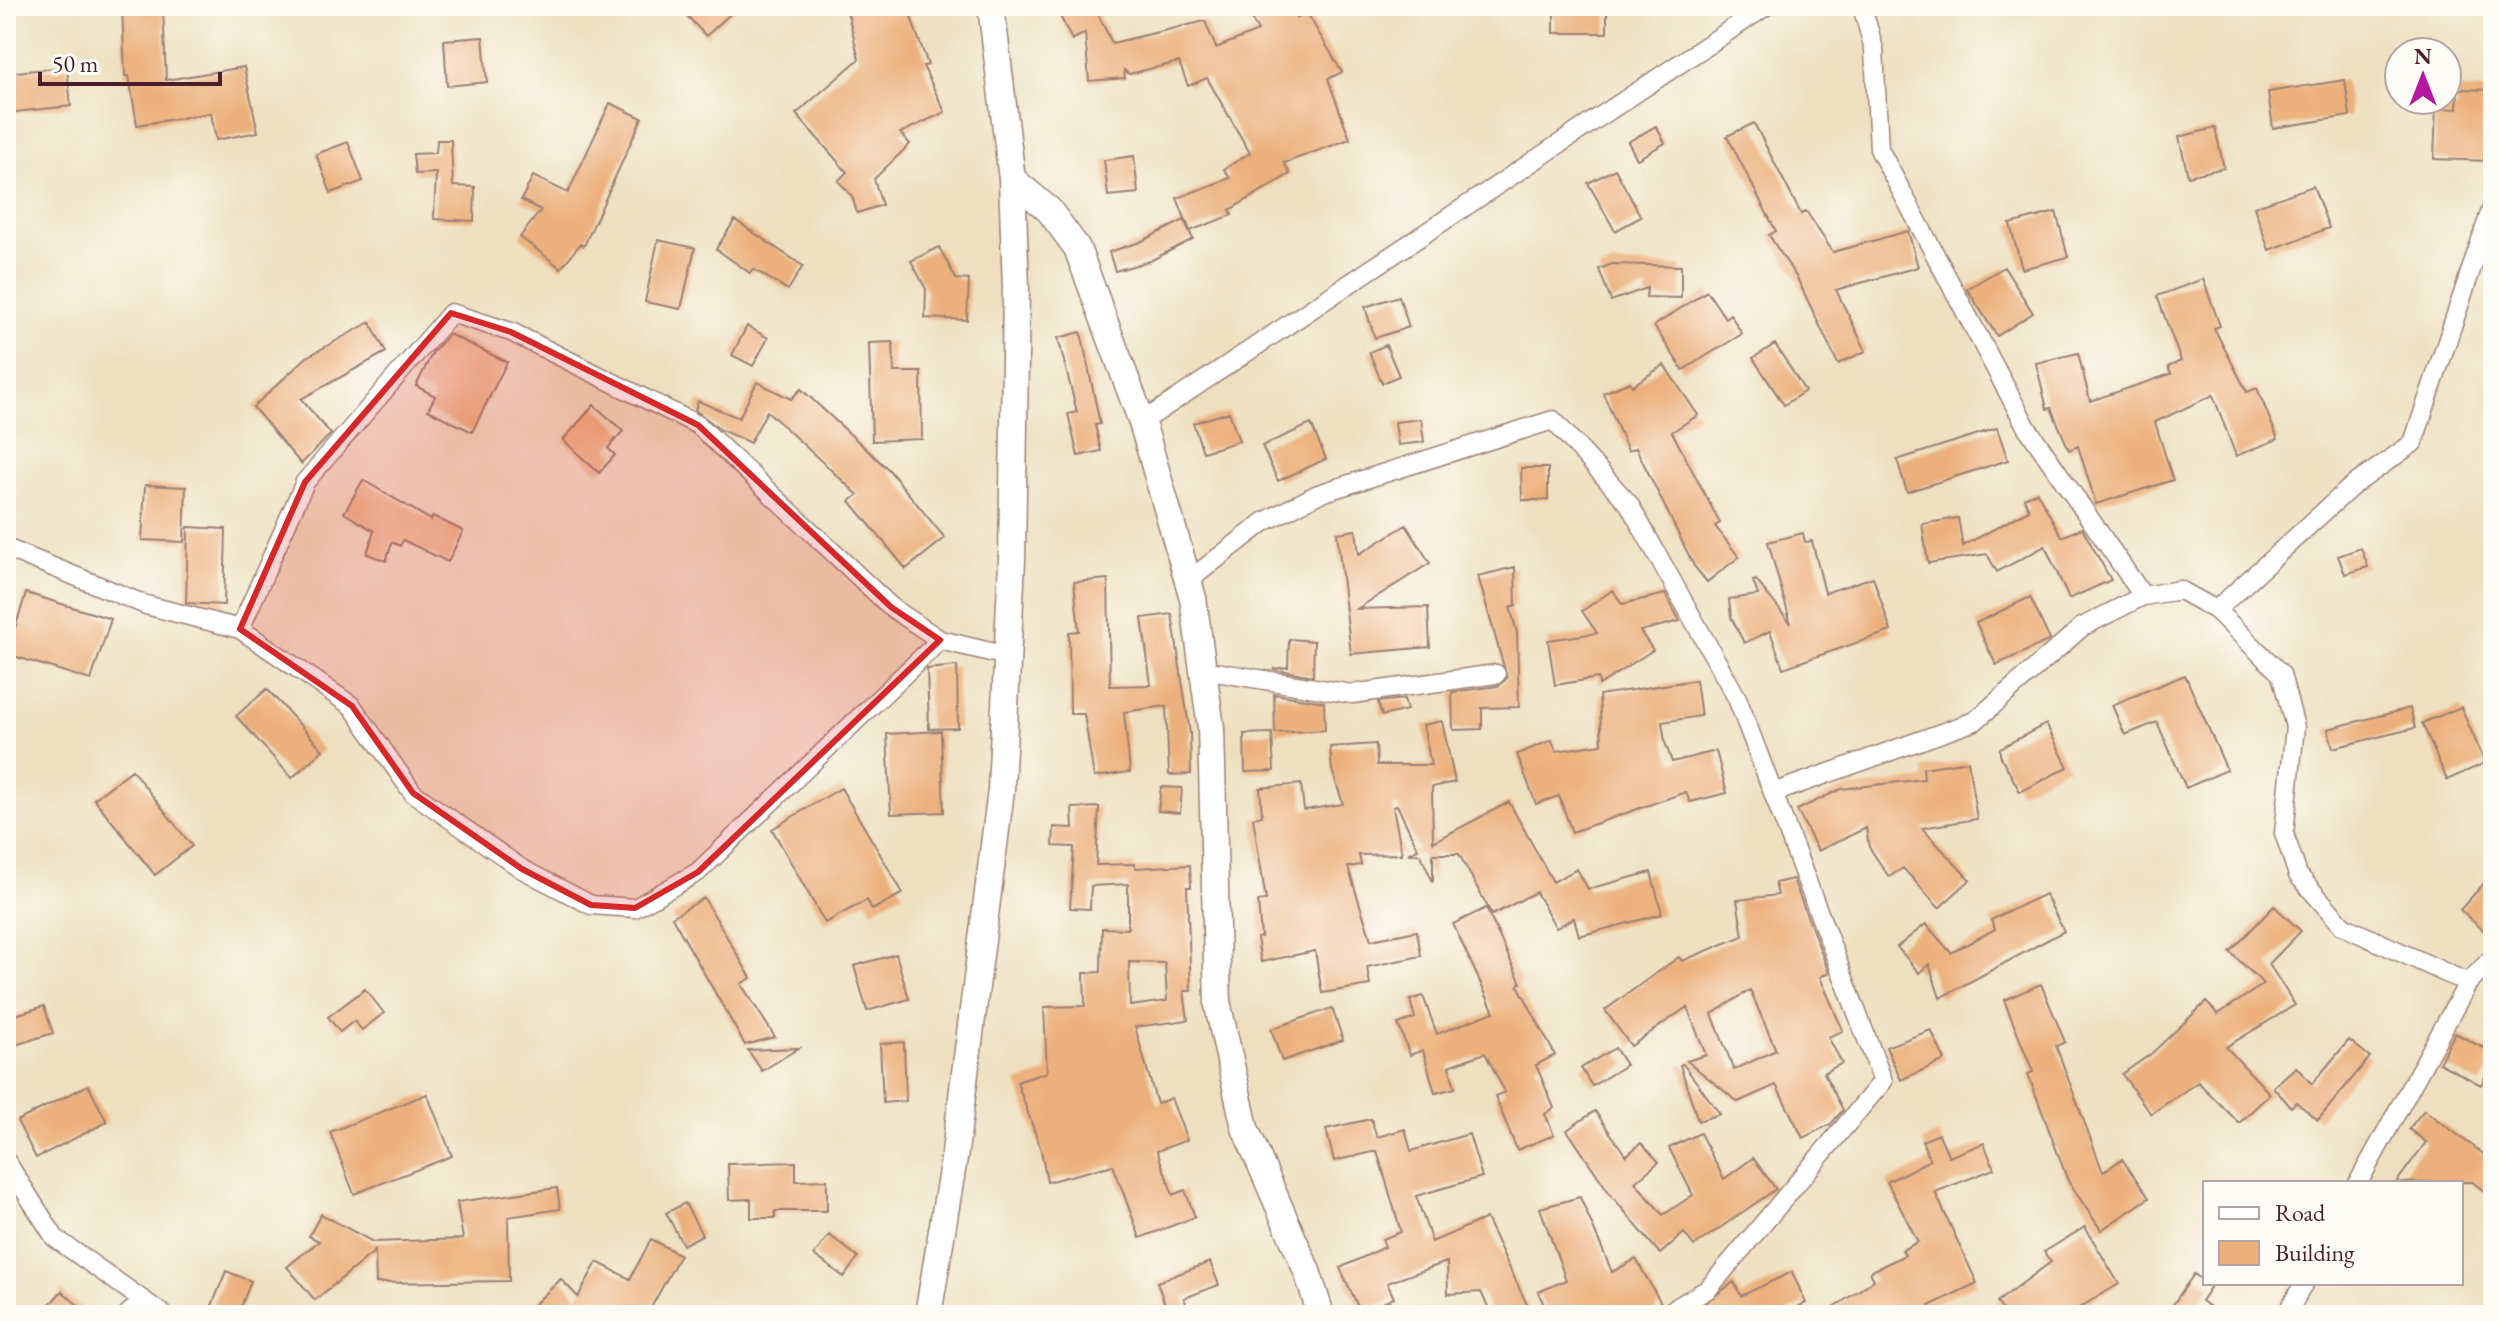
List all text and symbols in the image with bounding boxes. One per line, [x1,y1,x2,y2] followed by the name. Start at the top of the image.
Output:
[40,36,220,86] scale bar
[2383,36,2463,116] north arrow
[2414,42,2432,71] text: N
[52,48,99,79] text: 50 m
[2203,1181,2463,1285] legend
[2275,1197,2326,1228] text: Road
[2275,1237,2355,1268] text: Building

